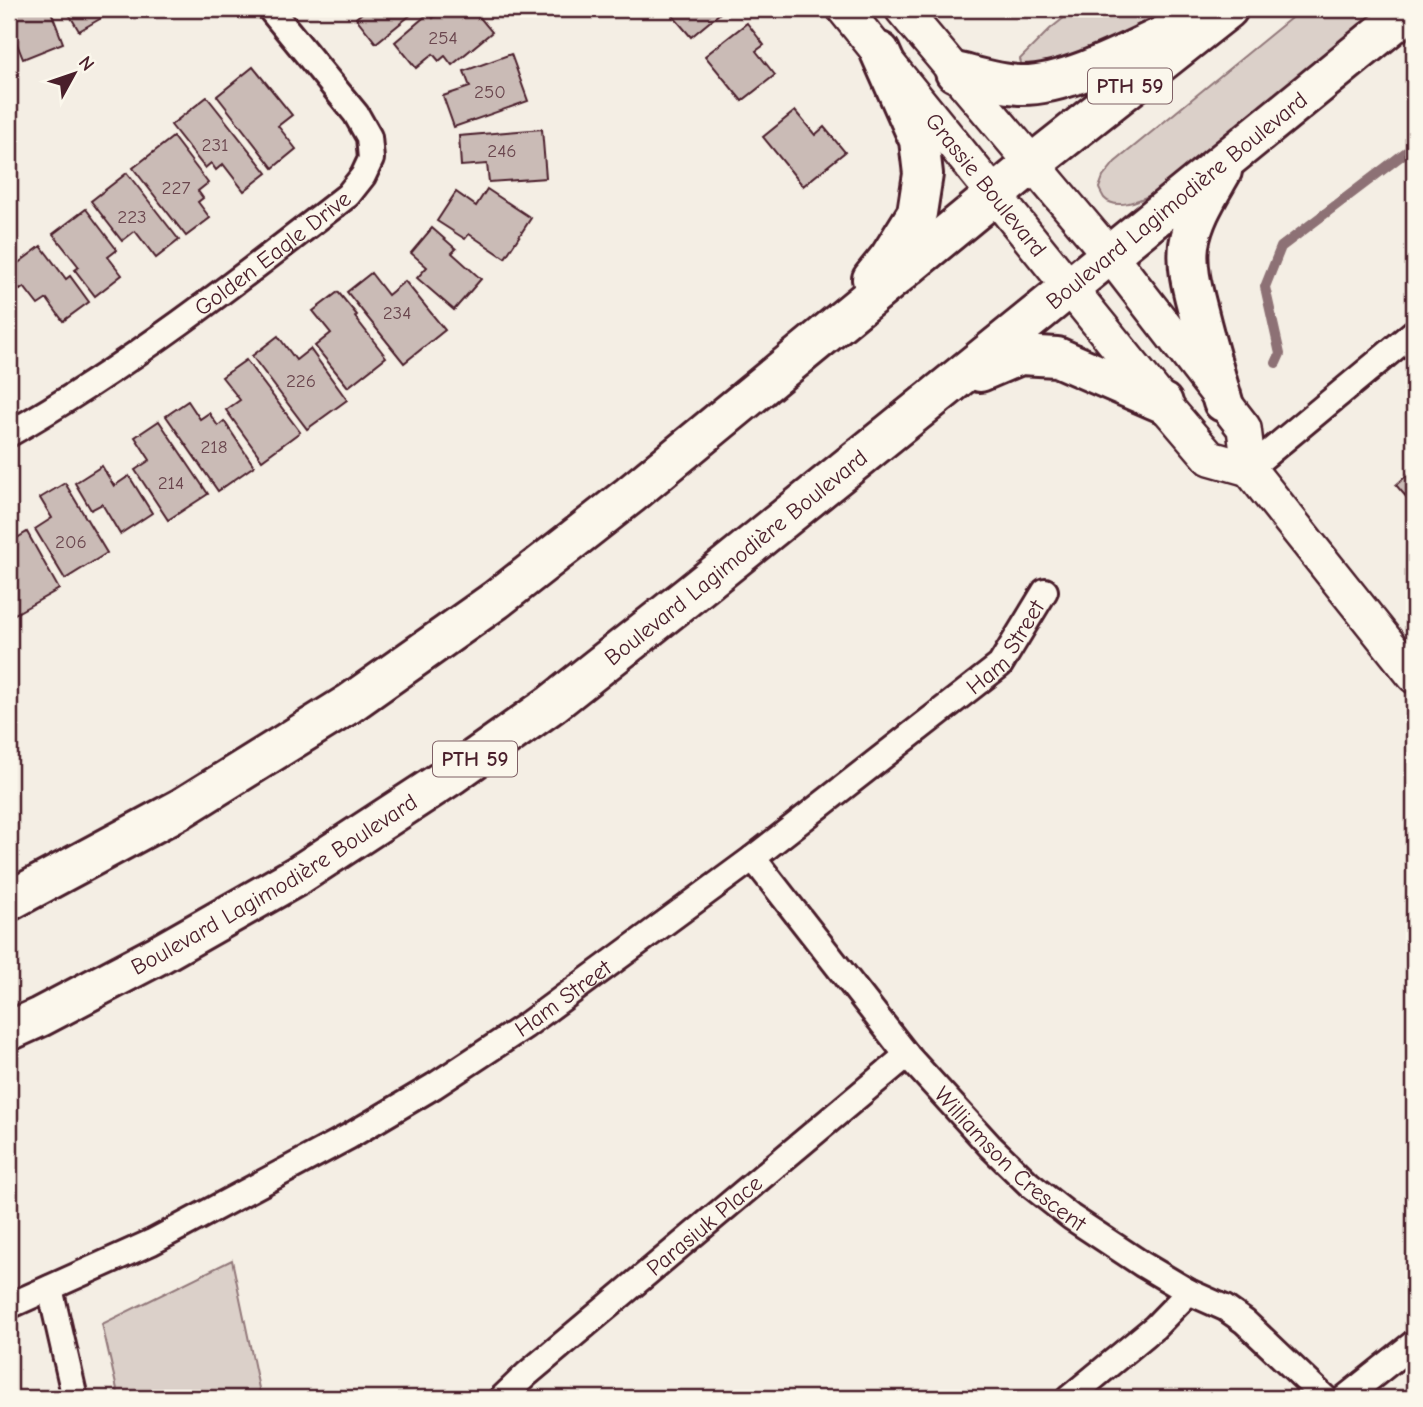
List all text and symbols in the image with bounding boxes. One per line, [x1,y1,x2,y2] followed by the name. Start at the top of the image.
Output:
[428,27,458,49] house number: 254
[38,38,108,108] north arrow
[74,52,99,76] text: N
[1088,68,1172,104] road number: PTH 59
[474,81,506,103] house number: 250
[1041,86,1313,315] street label: Boulevard Lagimodière Boulevard
[920,108,1052,262] street label: Grassie Boulevard
[201,134,229,156] house number: 231
[487,140,517,162] house number: 246
[162,177,190,199] house number: 227
[189,185,356,322] street label: Golden Eagle Drive
[117,206,147,228] house number: 223
[383,302,411,324] house number: 234
[286,370,316,392] house number: 226
[200,436,228,458] house number: 218
[599,444,873,671] street label: Boulevard Lagimodière Boulevard
[158,472,184,494] house number: 214
[55,531,87,553] house number: 206
[961,594,1051,700] street label: Ham Street
[433,742,517,776] road number: PTH 59
[126,788,422,981] street label: Boulevard Lagimodière Boulevard
[510,953,618,1043] street label: Ham Street
[929,1081,1092,1238] street label: Williamson Crescent
[641,1170,768,1282] street label: Parasiuk Place

